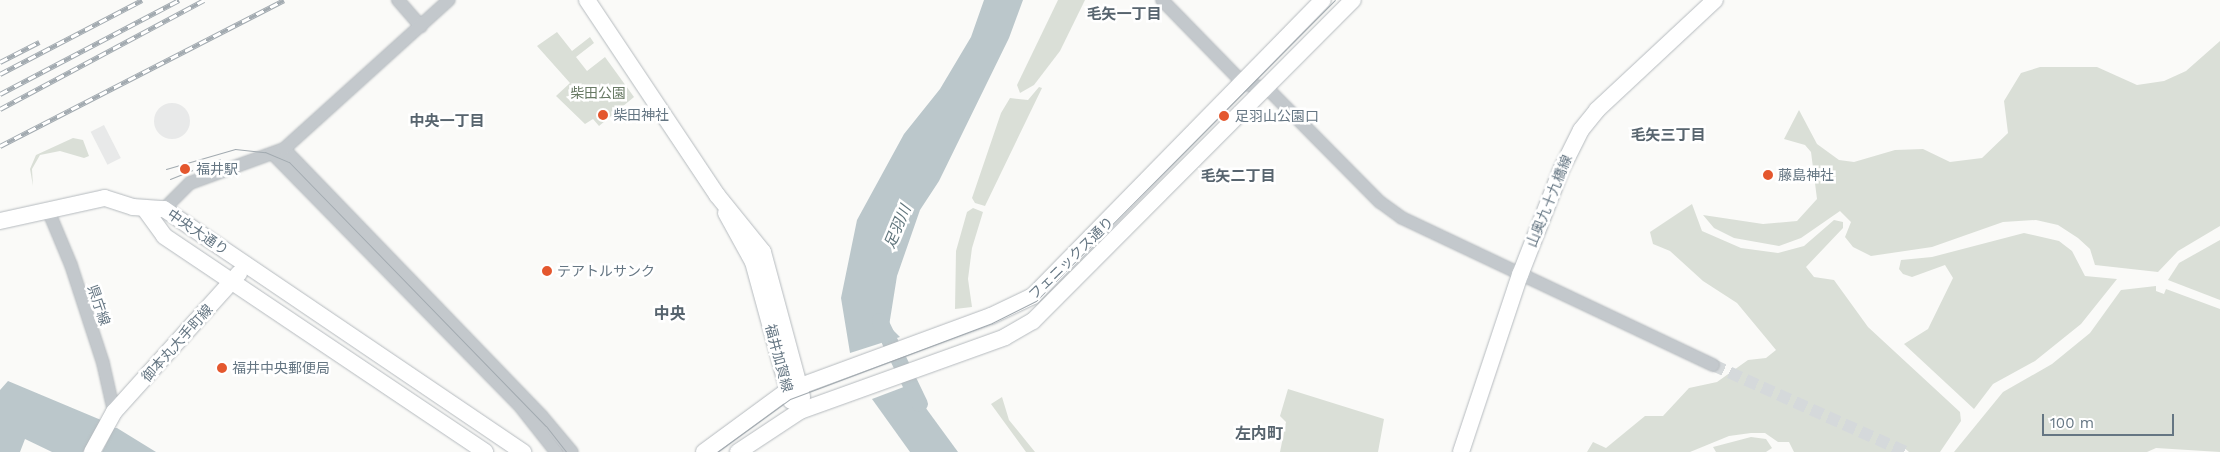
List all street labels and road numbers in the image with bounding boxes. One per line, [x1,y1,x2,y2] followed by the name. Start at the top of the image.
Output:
[1523,152,1575,250] street label: 山奥九十九橋線
[164,205,232,259] street label: 中央大通り
[1025,213,1117,303] street label: フェニックス通り
[84,282,114,328] street label: 県庁線
[138,301,216,385] street label: 御本丸大手町線
[762,322,796,394] street label: 福井加賀線

